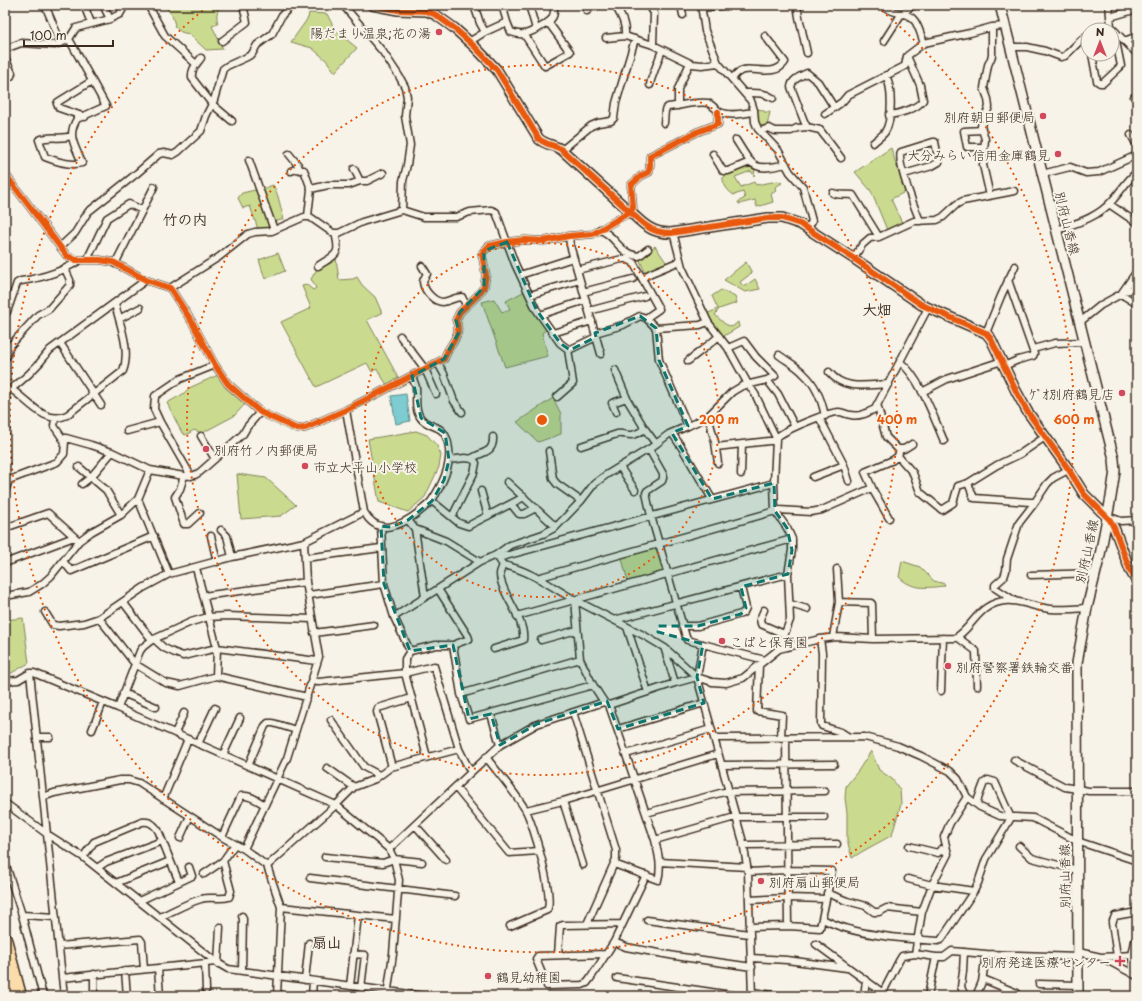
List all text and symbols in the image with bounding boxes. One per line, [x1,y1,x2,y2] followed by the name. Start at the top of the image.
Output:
[24,22,113,48] scale bar
[1080,22,1120,62] north arrow
[310,23,431,42] place label: 陽だまり温泉;花の湯
[1096,23,1105,40] text: N
[30,26,67,44] text: 100 m
[434,27,444,37] marker: 陽だまり温泉;花の湯
[944,107,1035,126] place label: 別府朝日郵便局
[1038,111,1048,121] marker: 別府朝日郵便局
[907,145,1050,164] place label: 大分みらい信用金庫鶴見
[1053,149,1063,159] marker: 大分みらい信用金庫鶴見
[1051,189,1085,258] street label: 別府山香線
[162,207,208,230] district label: 竹の内
[862,297,892,320] district label: 大畑
[1029,384,1114,403] place label: ｹﾞｵ別府鶴見店
[1117,388,1127,398] marker: ｹﾞｵ別府鶴見店
[699,410,739,428] text: 200 m
[877,410,917,428] text: 400 m
[1054,410,1094,428] text: 600 m
[535,413,549,427] centre of rings
[214,440,318,459] place label: 別府竹ノ内郵便局
[201,444,211,454] marker: 別府竹ノ内郵便局
[313,457,417,476] place label: 市立大平山小学校
[300,461,310,471] marker: 市立大平山小学校
[1070,516,1102,585] street label: 別府山香線
[730,632,808,651] place label: こばと保育園
[717,636,727,646] marker: こばと保育園
[956,657,1073,676] place label: 別府警察署鉄輪交番
[943,661,953,671] marker: 別府警察署鉄輪交番
[1054,842,1074,909] street label: 別府山香線
[769,872,860,891] place label: 別府扇山郵便局
[756,876,766,886] marker: 別府扇山郵便局
[312,930,342,953] district label: 扇山
[982,952,1111,971] place label: 別府発達医療センター
[1114,955,1126,967] marker: 別府発達医療センター
[496,967,561,986] place label: 鶴見幼稚園
[483,971,493,981] marker: 鶴見幼稚園

